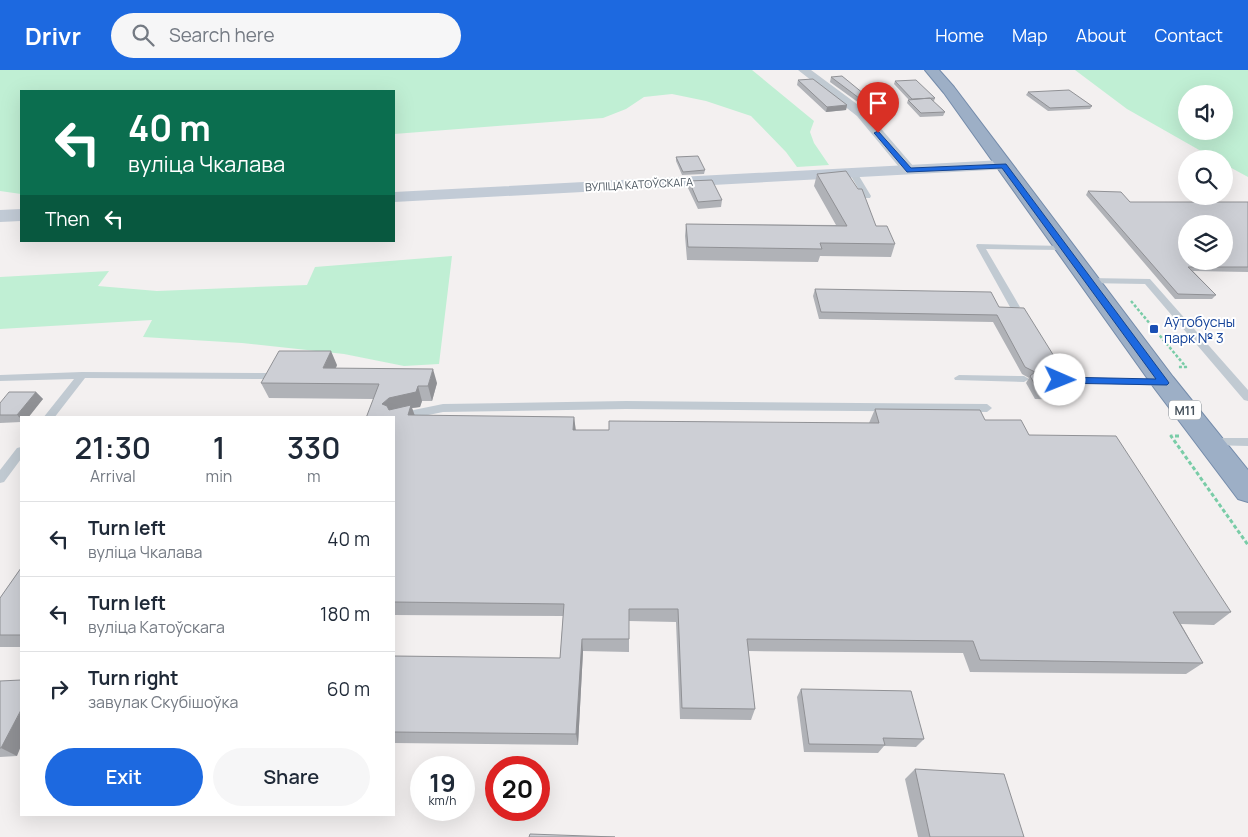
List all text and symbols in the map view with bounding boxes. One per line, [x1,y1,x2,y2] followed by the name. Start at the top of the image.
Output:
[111,13,461,58] search box
[25,19,81,52] text: Drivr
[129,21,157,49] icon: search
[169,22,275,48] text: Search here
[935,23,984,47] text: Home
[1012,23,1048,47] text: Map
[1076,23,1126,47] text: About
[1154,23,1223,47] text: Contact
[857,82,899,133] pin
[1178,85,1233,270] map controls
[1178,85,1233,140] button: sound
[864,89,892,117] icon: arrive
[128,104,211,152] text: 40 m
[45,110,110,175] icon: left
[128,149,285,179] text: вуліца Чкалава
[1178,150,1233,205] button: search
[585,174,693,194] street label: ВУЛІЦА КАТОЎСКАГА
[100,205,128,233] icon: left
[45,206,90,232] text: Then
[1178,215,1233,270] button: layers
[1164,312,1235,347] place label: Аўтобусны парк № 3
[1148,323,1160,335] marker: Аўтобусны парк № 3
[1033,353,1085,405] position arrow
[1169,400,1201,420] road number: М11
[75,427,151,468] text: 21:30
[213,427,225,468] text: 1
[287,427,340,468] text: 330
[90,465,136,487] text: Arrival
[206,465,232,487] text: min
[307,465,320,487] text: m
[88,515,166,541] text: Turn left
[45,525,73,553] icon: left
[327,526,370,552] text: 40 m
[88,541,202,563] text: вуліца Чкалава
[88,590,166,616] text: Turn left
[45,600,73,628] icon: left
[320,601,370,627] text: 180 m
[88,616,225,638] text: вуліца Катоўскага
[88,665,178,691] text: Turn right
[45,675,73,703] icon: right
[327,676,370,702] text: 60 m
[88,691,238,713] text: завулак Скубішоўка
[45,748,203,806] button: Exit
[213,748,370,806] button: Share
[485,756,550,821] speed limit sign: 20
[429,765,456,800] text: 19
[429,792,456,809] text: km/h

